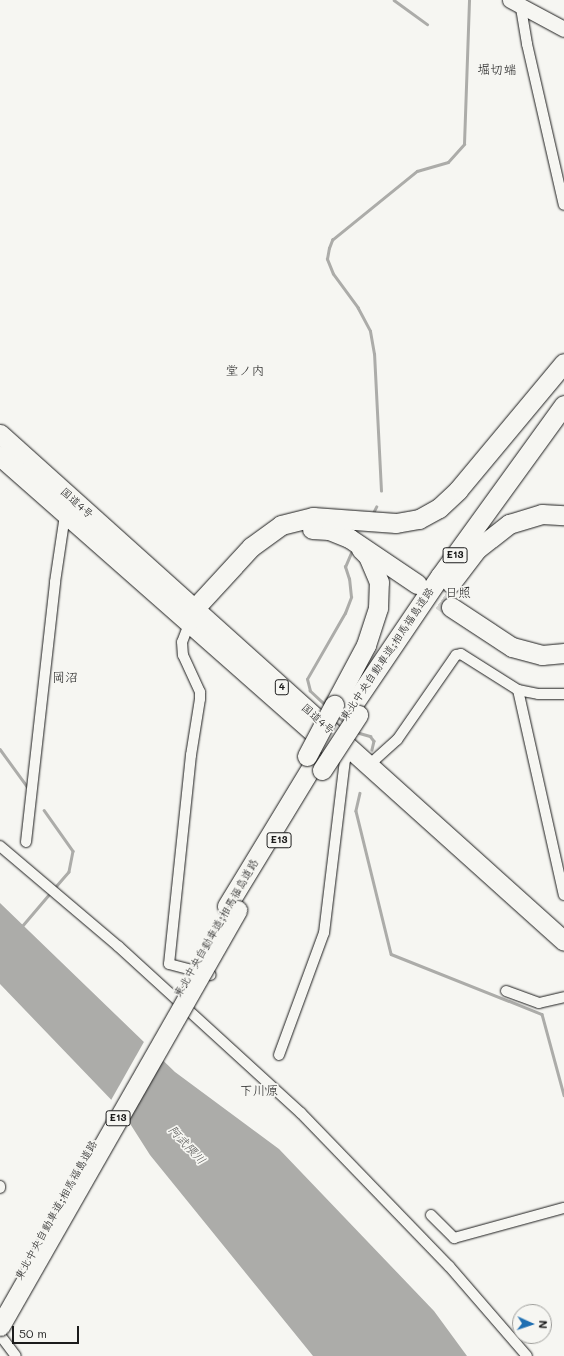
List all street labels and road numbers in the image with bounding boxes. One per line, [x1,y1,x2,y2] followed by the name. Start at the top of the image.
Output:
[58,485,96,521] street label: 国道4号
[442,547,468,563] road number: E13
[337,585,437,723] street label: 東北中央自動車道;相馬福島道路
[274,679,290,695] road number: 4
[299,701,337,737] street label: 国道4号
[266,832,292,848] road number: E13
[171,856,261,1000] street label: 東北中央自動車道;相馬福島道路
[105,1110,131,1126] road number: E13
[12,1138,100,1282] street label: 東北中央自動車道;相馬福島道路

